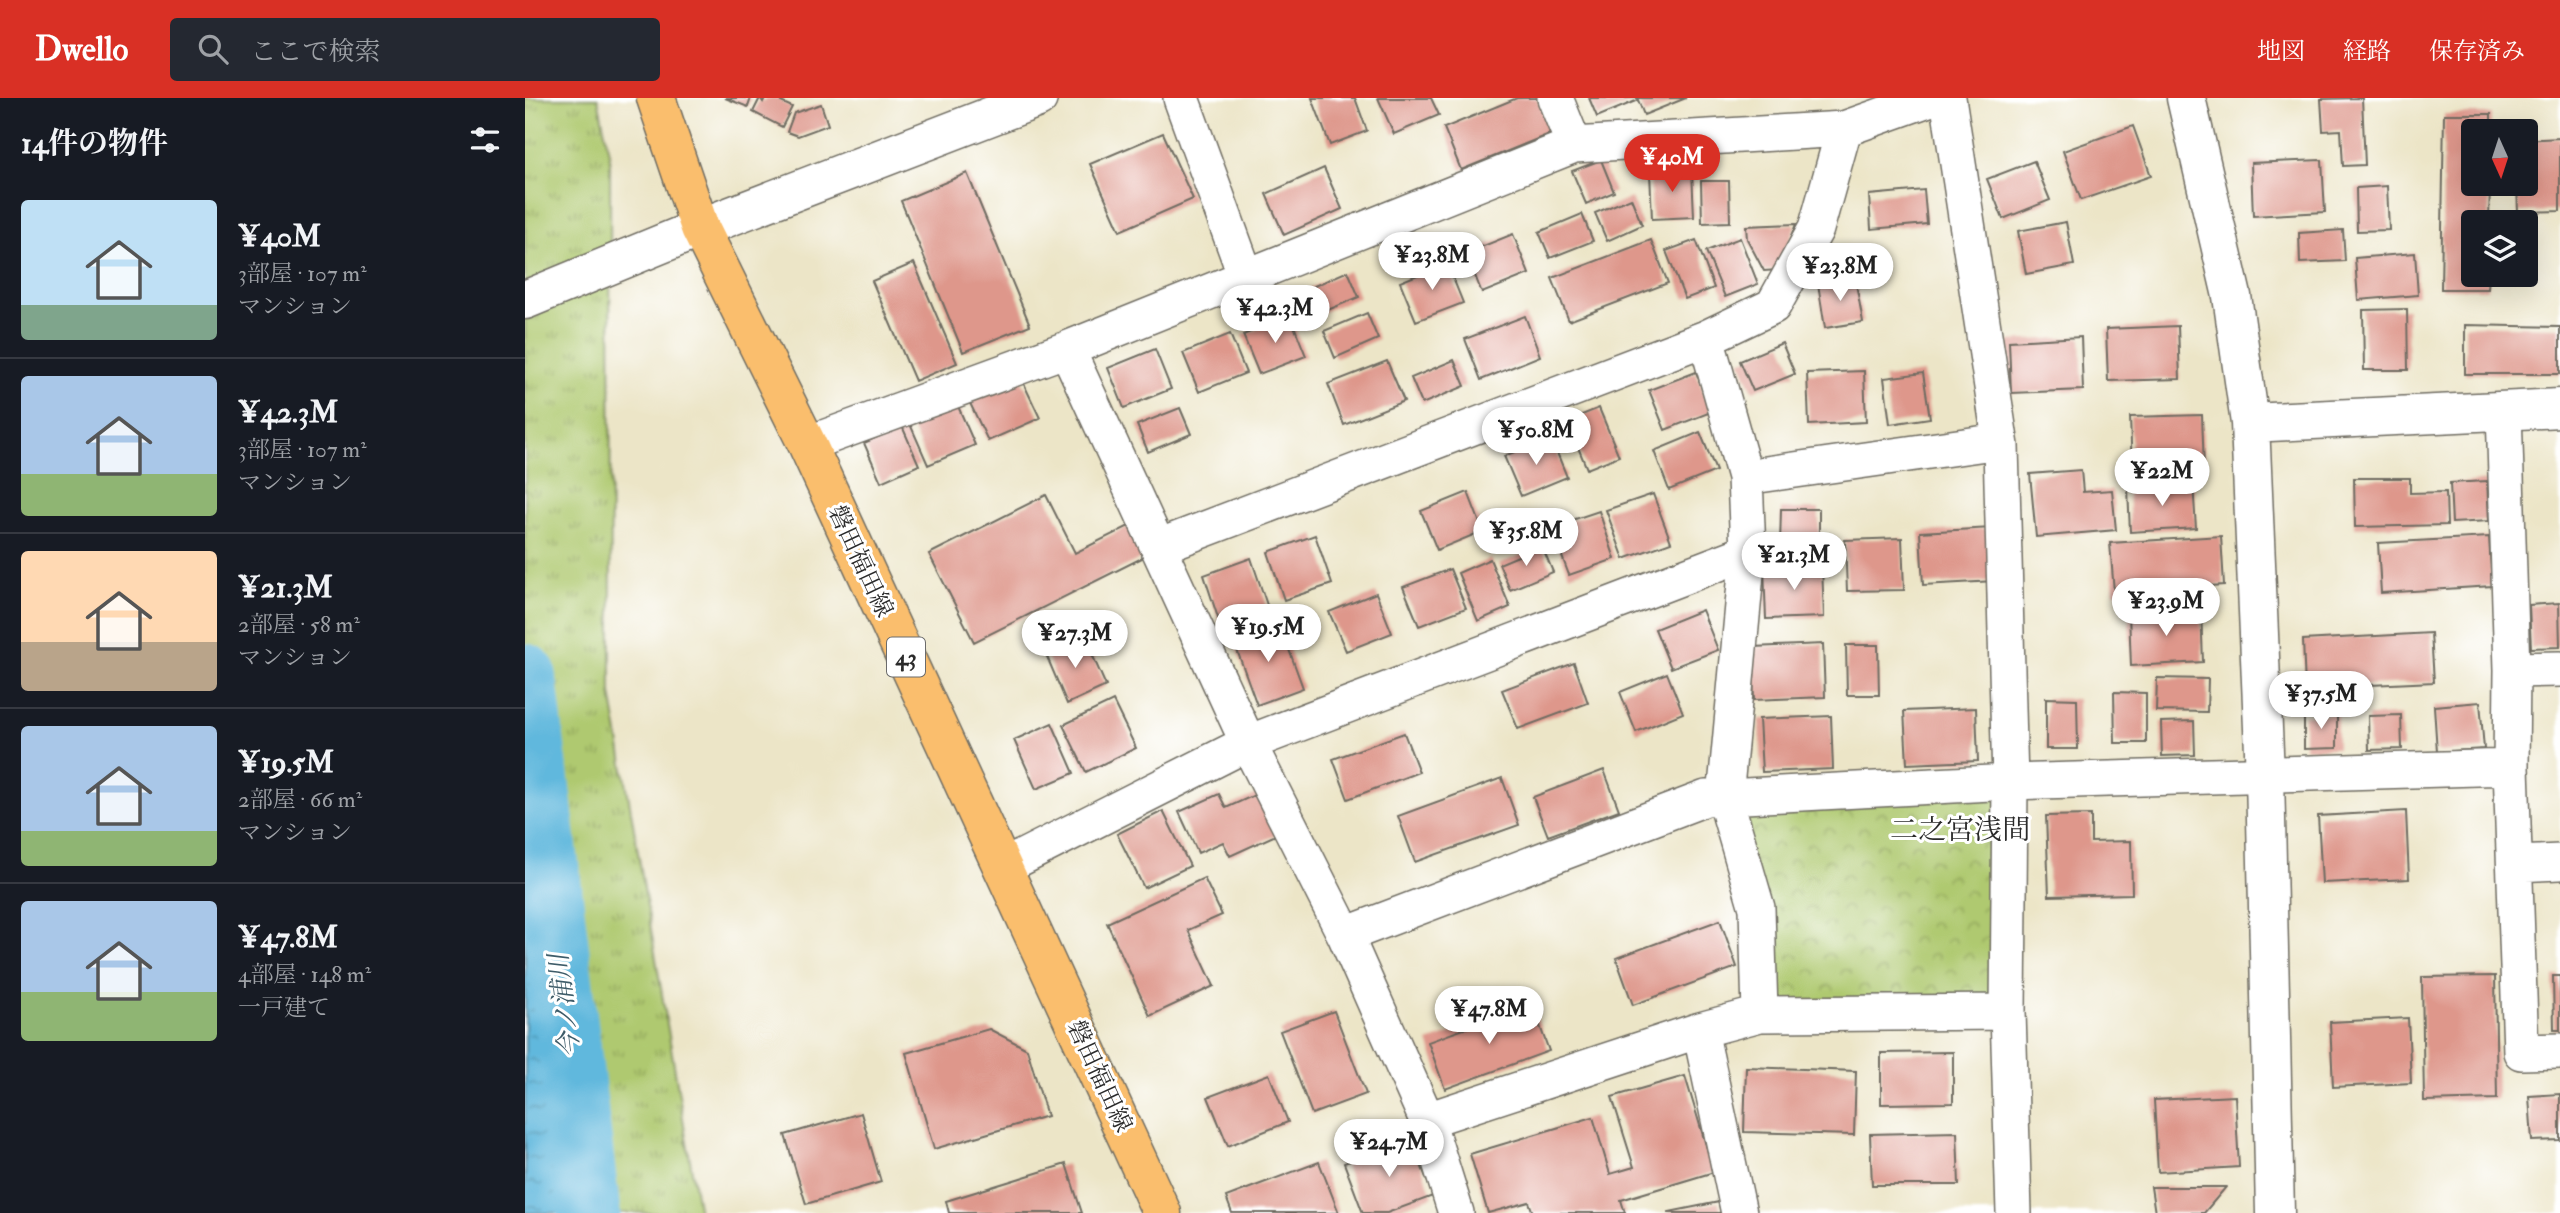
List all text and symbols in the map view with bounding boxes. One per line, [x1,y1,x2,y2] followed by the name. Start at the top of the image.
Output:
[170,18,660,81] search box
[35,29,128,70] text: Dwello
[194,30,232,68] icon: search
[250,36,380,68] text: ここで検索
[2257,36,2305,67] text: 地図
[2343,36,2391,67] text: 経路
[2429,36,2525,67] text: 保存済み
[2461,119,2537,196] north arrow
[2461,119,2538,287] map controls
[466,121,504,159] icon: filters
[21,125,168,162] text: 14件の物件
[1631,134,1713,194] pin: ¥40M
[1640,142,1704,171] text: ¥40M
[2461,210,2538,287] button: layers
[238,218,321,255] text: ¥40M
[77,228,161,312] icon: home
[1375,232,1489,292] pin: ¥23.8M
[1394,240,1470,269] text: ¥23.8M
[1783,244,1897,303] pin: ¥23.8M
[1802,251,1878,280] text: ¥23.8M
[238,259,367,288] text: 3部屋 · 107 m²
[1218,286,1332,345] pin: ¥42.3M
[238,292,352,321] text: マンション
[1237,293,1313,322] text: ¥42.3M
[238,394,338,431] text: ¥42.3M
[77,404,161,488] icon: home
[1479,408,1593,467] pin: ¥50.8M
[1498,415,1574,444] text: ¥50.8M
[238,435,367,464] text: 3部屋 · 107 m²
[2121,448,2203,508] pin: ¥22M
[2131,456,2193,485] text: ¥22M
[238,468,352,497] text: マンション
[821,500,900,622] street label: 磐田福田線
[1469,508,1583,568] pin: ¥35.8M
[1489,516,1563,545] text: ¥35.8M
[1737,532,1851,592] pin: ¥21.3M
[1758,540,1830,569] text: ¥21.3M
[238,569,333,606] text: ¥21.3M
[2109,578,2223,638] pin: ¥23.9M
[77,579,161,663] icon: home
[2128,586,2204,615] text: ¥23.9M
[1211,604,1325,664] pin: ¥19.5M
[238,610,360,639] text: 2部屋 · 58 m²
[1018,610,1132,670] pin: ¥27.3M
[1231,612,1305,641] text: ¥19.5M
[1038,618,1112,647] text: ¥27.3M
[887,638,925,677] road number: 43
[238,643,352,672] text: マンション
[2264,672,2378,731] pin: ¥37.5M
[2285,679,2357,708] text: ¥37.5M
[238,744,334,781] text: ¥19.5M
[77,754,161,838] icon: home
[238,785,362,814] text: 2部屋 · 66 m²
[1890,813,2030,848] district label: 二之宮浅間
[238,818,352,847] text: マンション
[238,919,338,956] text: ¥47.8M
[77,929,161,1013] icon: home
[542,949,587,1059] water label: 今ノ浦川
[238,960,371,989] text: 4部屋 · 148 m²
[1432,986,1546,1046] pin: ¥47.8M
[238,993,330,1022] text: 一戸建て
[1451,994,1527,1023] text: ¥47.8M
[1060,1015,1139,1137] street label: 磐田福田線
[1332,1119,1446,1179] pin: ¥24.7M
[1350,1127,1428,1156] text: ¥24.7M

